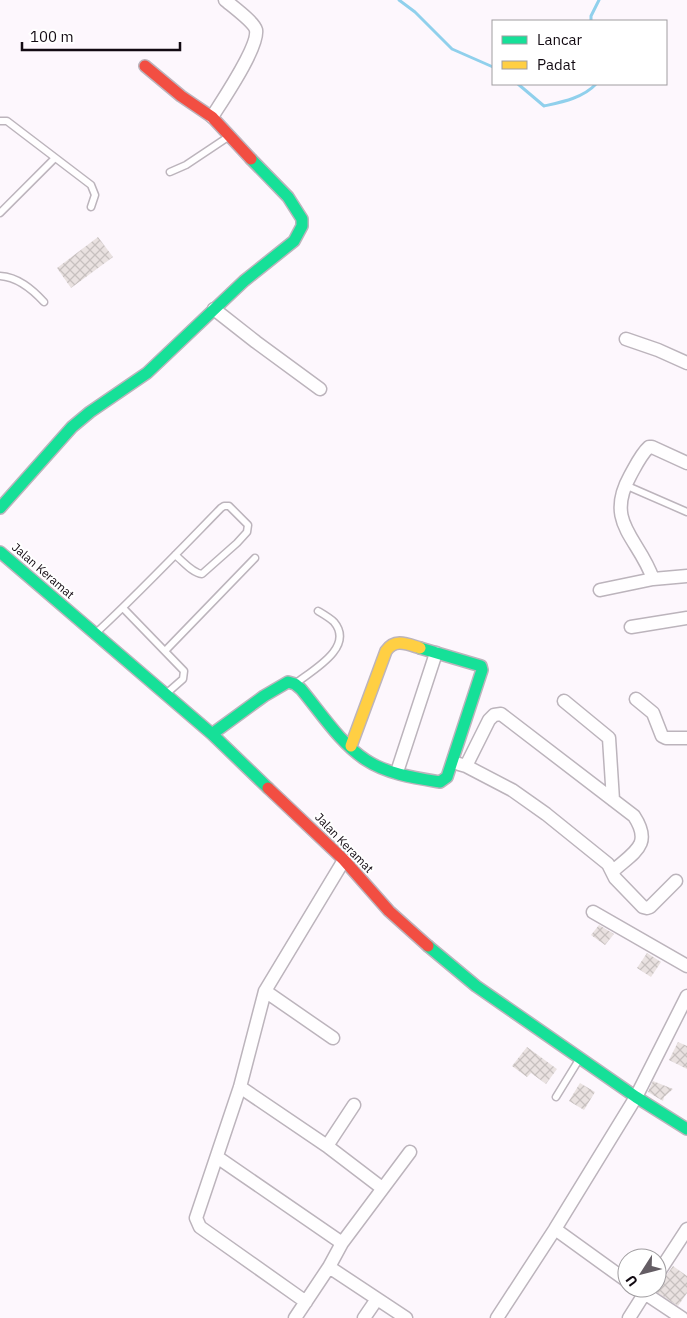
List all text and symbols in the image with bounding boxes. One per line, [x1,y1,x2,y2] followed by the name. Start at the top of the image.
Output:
[22,20,180,52] scale bar
[492,20,667,85] legend
[30,27,74,46] text: 100 m
[537,30,583,49] text: Lancar
[537,55,576,74] text: Padat
[9,540,78,602] street label: Jalan Keramat
[312,810,377,876] street label: Jalan Keramat
[617,1248,667,1298] north arrow
[621,1271,642,1290] text: U

